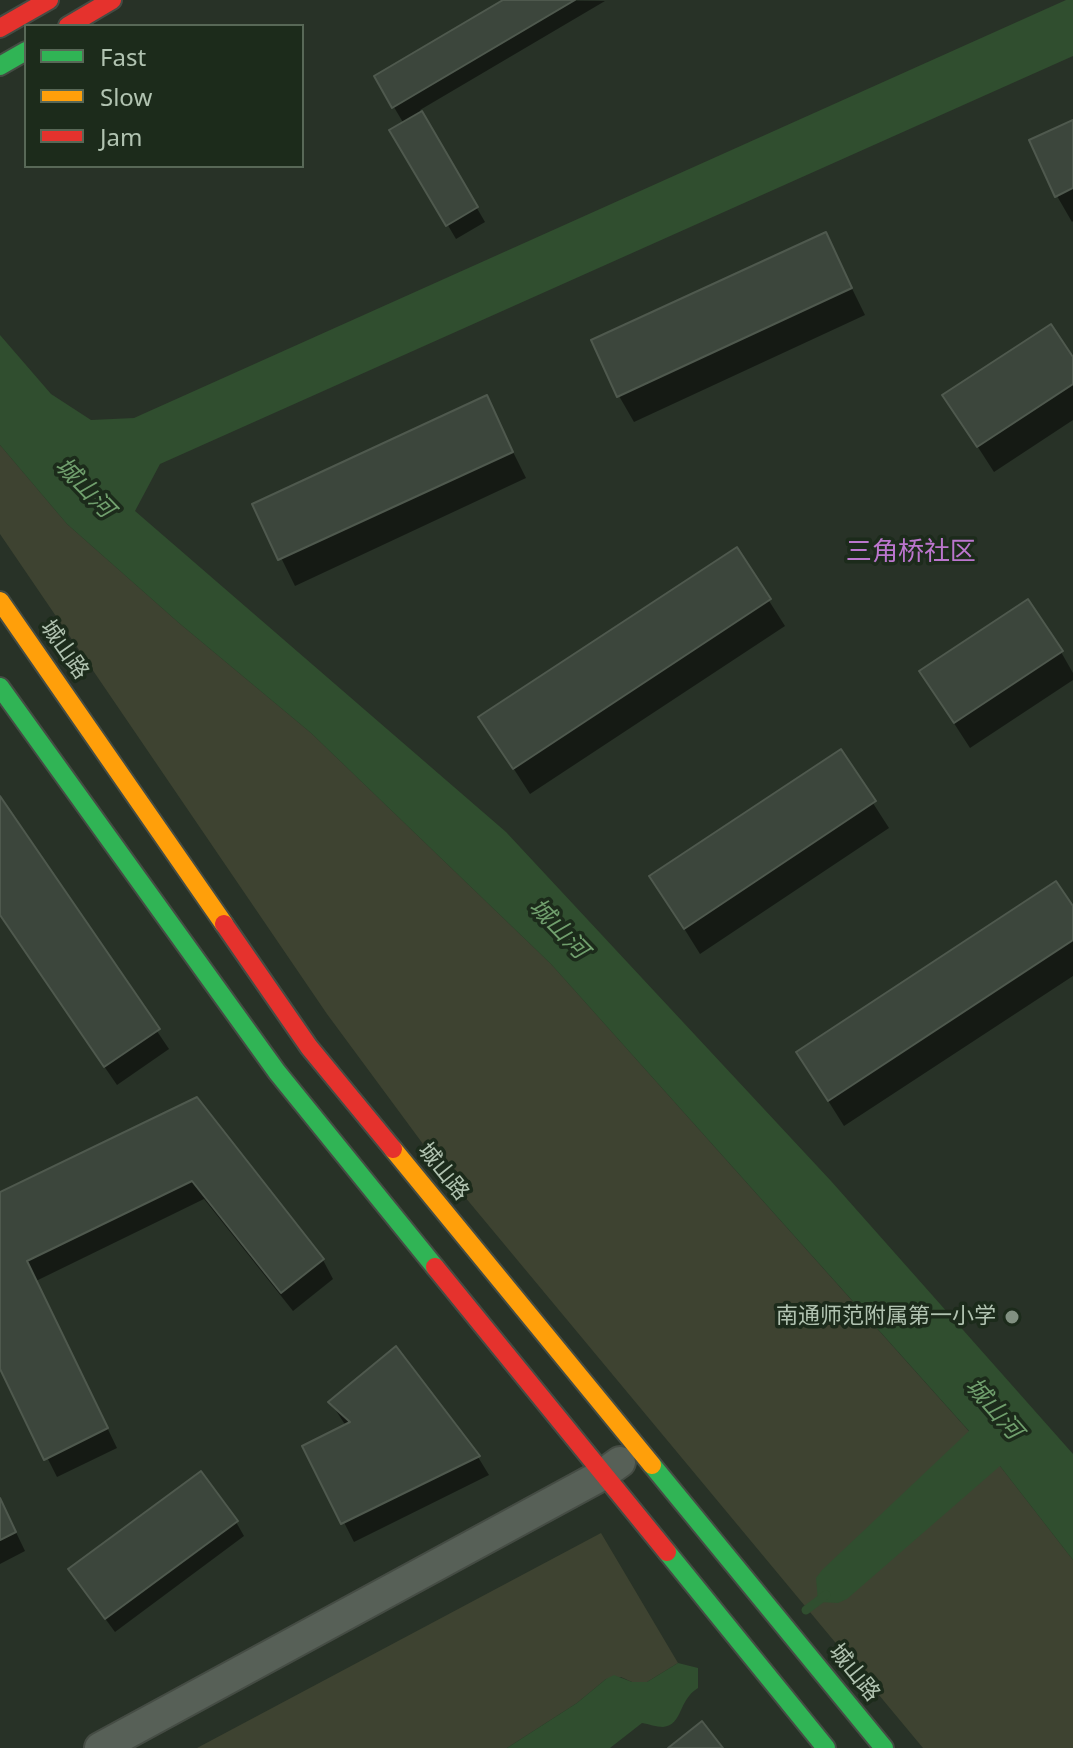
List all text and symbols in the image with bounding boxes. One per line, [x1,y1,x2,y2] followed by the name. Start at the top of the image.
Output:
[24,24,304,168] legend
[100,40,146,73] text: Fast
[100,80,152,113] text: Slow
[100,120,142,153] text: Jam
[49,452,119,524] water label: 城山河
[846,537,976,569] district label: 三角桥社区
[34,615,94,685] street label: 城山路
[523,893,593,965] water label: 城山河
[412,1138,474,1206] street label: 城山路
[776,1304,996,1330] place label: 南通师范附属第一小学
[1003,1308,1021,1326] marker: 南通师范附属第一小学
[959,1372,1027,1446] water label: 城山河
[823,1639,885,1707] street label: 城山路

